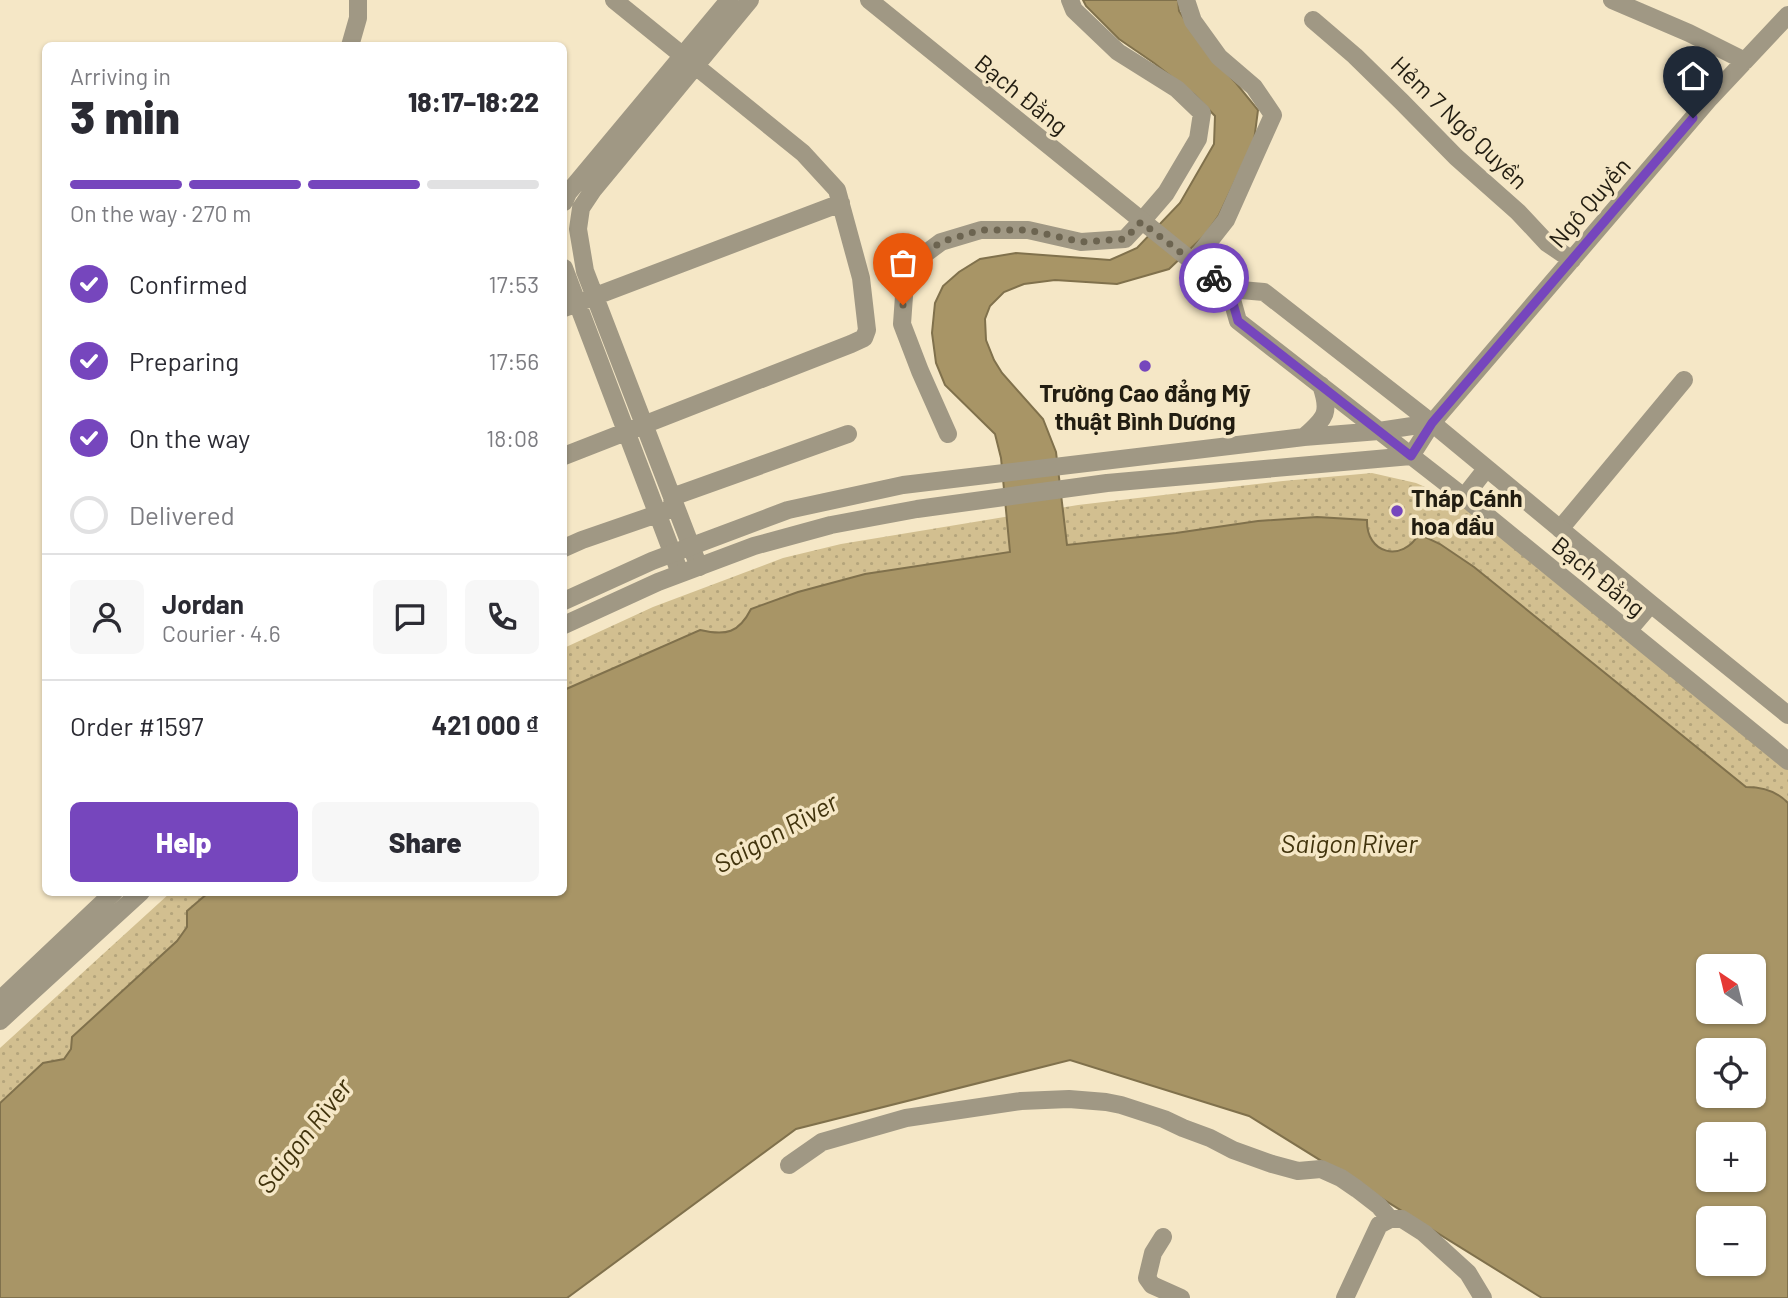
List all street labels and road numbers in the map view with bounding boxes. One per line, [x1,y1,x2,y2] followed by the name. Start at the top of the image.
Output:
[970,48,1074,140] street label: Bạch Đằng
[1386,49,1534,195] street label: Hẻm 7 Ngô Quyền
[1542,151,1636,253] street label: Ngô Quyền
[1547,530,1651,622] street label: Bạch Đằng

